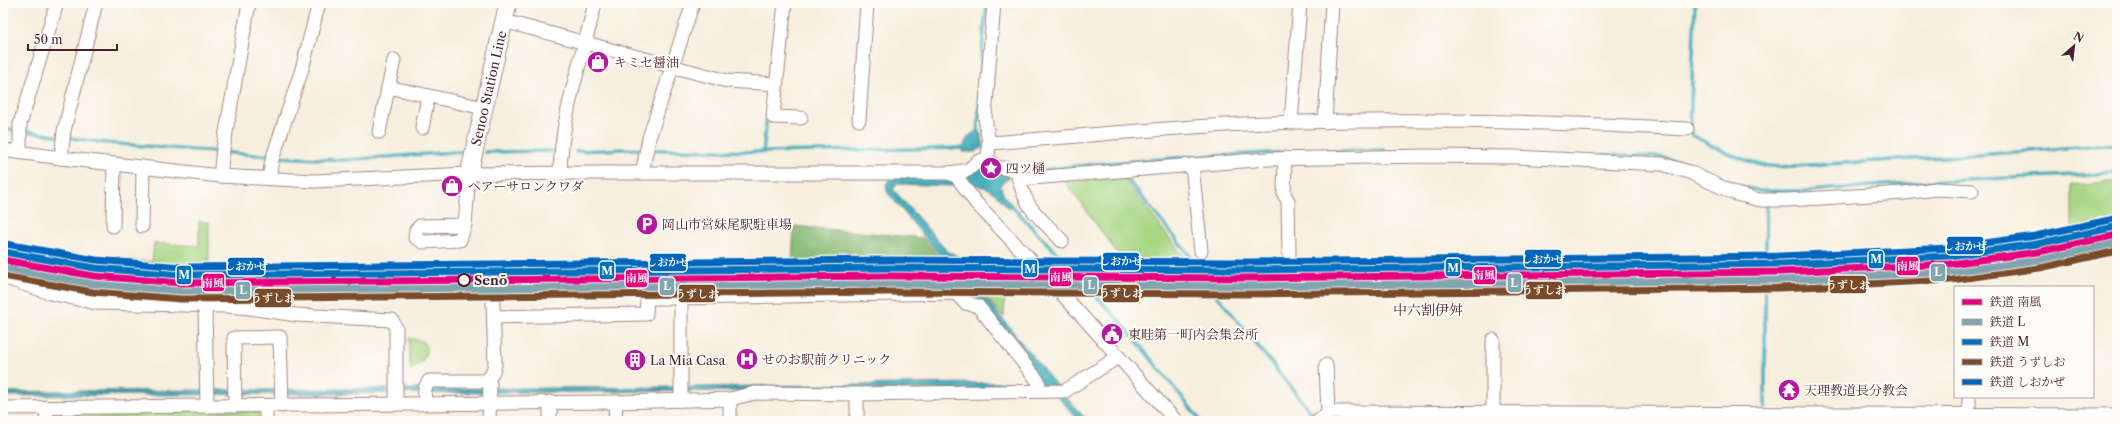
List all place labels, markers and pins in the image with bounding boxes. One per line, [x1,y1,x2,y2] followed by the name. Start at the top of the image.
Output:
[585,49,611,75] shop icon: キミセ醤油
[614,54,679,70] place label: キミセ醤油
[978,155,1004,181] place icon: 四ツ樋
[1006,160,1045,176] place label: 四ツ樋
[439,173,465,199] shop icon: ヘアーサロンクワダ
[468,178,584,194] place label: ヘアーサロンクワダ
[634,211,660,237] parking icon: 岡山市営妹尾駅駐車場
[662,216,792,232] place label: 岡山市営妹尾駅駐車場
[474,272,507,288] place label: Senō
[457,273,471,287] marker: Senō
[1099,321,1125,347] public building icon: 東畦第一町内会集会所
[1128,326,1258,342] place label: 東畦第一町内会集会所
[734,346,760,372] hospital icon: せのお駅前クリニック
[622,347,648,373] building icon: La Mia Casa
[762,351,891,367] place label: せのお駅前クリニック
[650,352,725,368] place label: La Mia Casa
[1776,377,1802,403] temple icon: 天理教道長分教会
[1804,382,1908,398] place label: 天理教道長分教会

